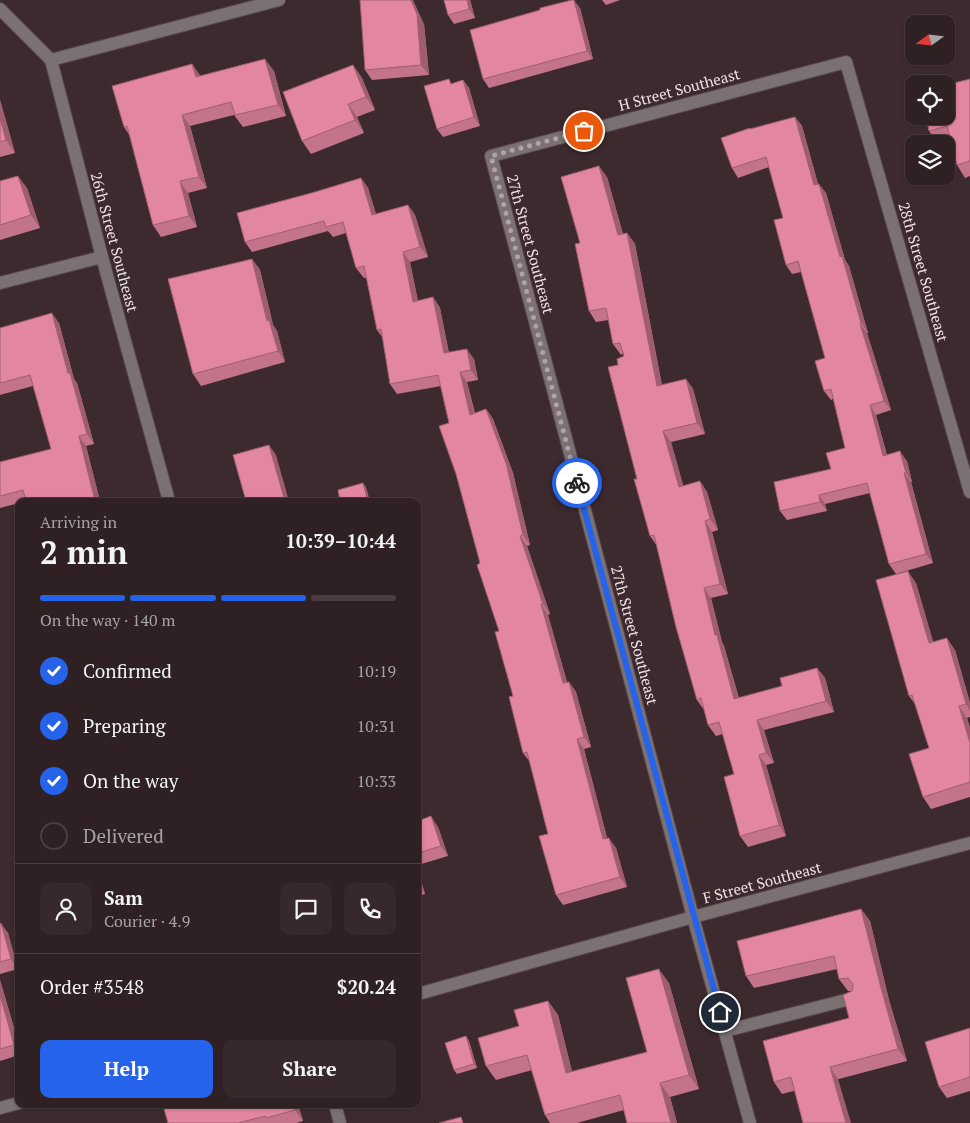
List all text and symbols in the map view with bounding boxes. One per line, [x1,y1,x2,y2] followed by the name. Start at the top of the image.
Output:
[905,15,955,65] north arrow
[905,15,955,185] map controls
[616,63,742,115] street label: H Street Southeast
[905,75,955,125] button: locate
[563,110,605,152] pin
[570,117,598,145] icon: bag
[905,135,955,185] button: layers
[87,170,143,315] street label: 26th Street Southeast
[503,172,559,316] street label: 27th Street Southeast
[895,200,954,344] street label: 28th Street Southeast
[552,458,602,508] courier
[563,469,591,497] icon: bike
[40,511,117,533] text: Arriving in
[285,528,396,553] text: 10:39–10:44
[40,531,128,573] text: 2 min
[607,563,663,707] street label: 27th Street Southeast
[40,609,175,631] text: On the way · 140 m
[40,657,68,685] icon: check
[83,658,172,683] text: Confirmed
[357,660,396,682] text: 10:19
[40,712,68,740] icon: check
[83,713,166,738] text: Preparing
[357,715,396,737] text: 10:31
[40,767,68,795] icon: check
[83,768,178,793] text: On the way
[357,770,396,792] text: 10:33
[83,823,164,848] text: Delivered
[701,856,824,907] street label: F Street Southeast
[40,883,92,935] button: person
[280,883,332,935] button: chat
[344,883,396,935] button: phone
[104,885,143,910] text: Sam
[104,910,190,932] text: Courier · 4.9
[40,974,144,999] text: Order #3548
[337,974,396,999] text: $20.24
[699,991,741,1033] pin
[706,998,734,1026] icon: home
[40,1040,213,1098] button: Help
[223,1040,396,1098] button: Share

